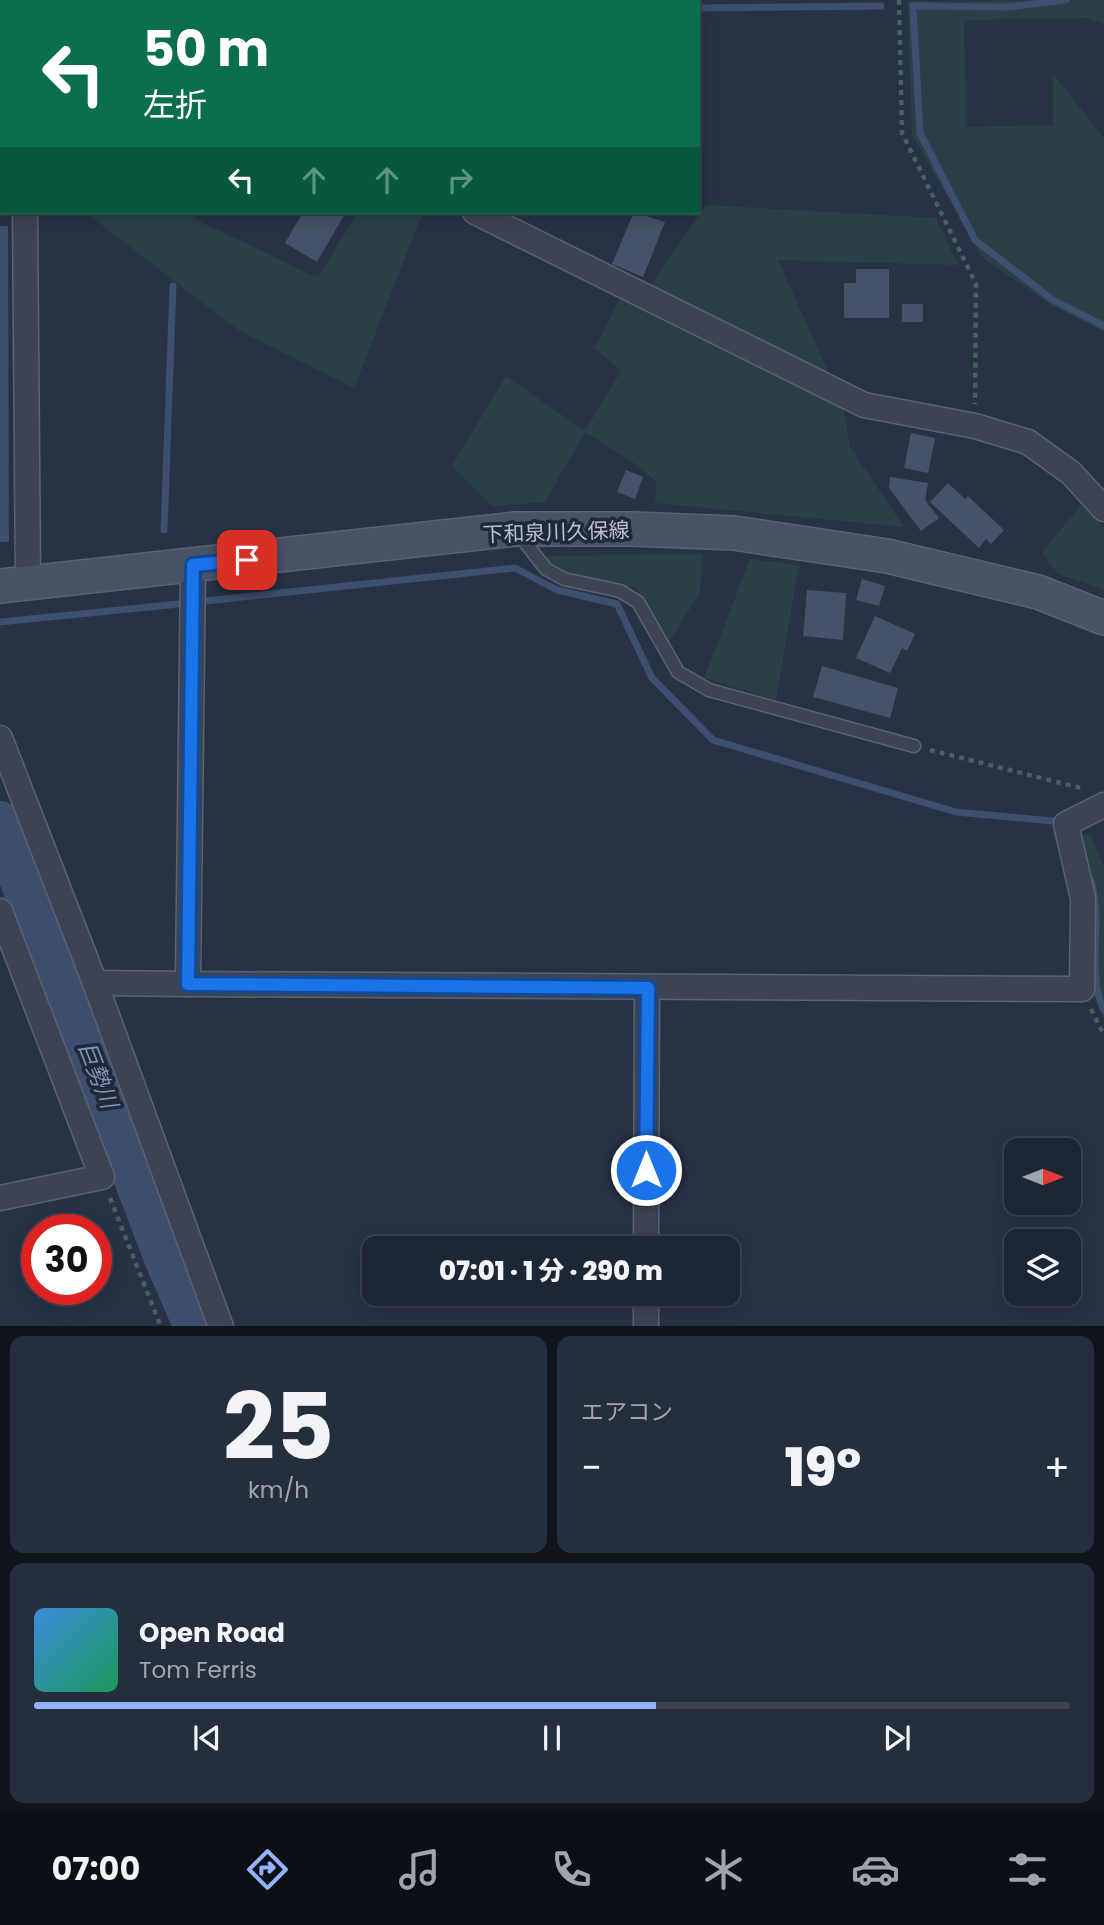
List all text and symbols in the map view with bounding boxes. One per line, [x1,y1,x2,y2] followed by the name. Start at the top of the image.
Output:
[143,15,269,83] text: 50 m
[28,28,119,119] icon: left
[143,82,207,127] text: 左折
[222,161,260,199] icon: left
[295,161,333,199] icon: ahead
[368,161,406,199] icon: ahead
[441,161,479,199] icon: right
[482,515,630,549] street label: 下和泉川久保線
[217,530,277,590] pin
[228,541,266,579] icon: arrive
[71,1037,126,1116] water label: 巨勢川
[609,1133,683,1207] position arrow
[1004,1138,1082,1214] north arrow
[1004,1138,1081,1306] map controls
[21,1214,112,1305] speed limit sign: 30
[1004,1229,1081,1306] button: layers
[439,1253,663,1289] text: 07:01 · 1 分 · 290 m
[223,1363,334,1491] text: 25
[581,1396,673,1428] text: エアコン
[785,1431,861,1504] text: 19°
[581,1441,602,1494] text: −
[1044,1441,1070,1494] text: +
[248,1474,309,1506] text: km/h
[139,1615,285,1651] text: Open Road
[139,1654,257,1686] text: Tom Ferris
[188,1719,226,1757] icon: previous
[533,1719,571,1757] icon: pause
[878,1719,916,1757] icon: next
[243,1845,292,1894] icon: directions
[395,1845,444,1894] icon: music
[547,1845,596,1894] icon: phone
[699,1845,748,1894] icon: climate
[851,1845,900,1894] icon: car
[1003,1845,1052,1894] icon: filters
[52,1846,140,1891] text: 07:00

